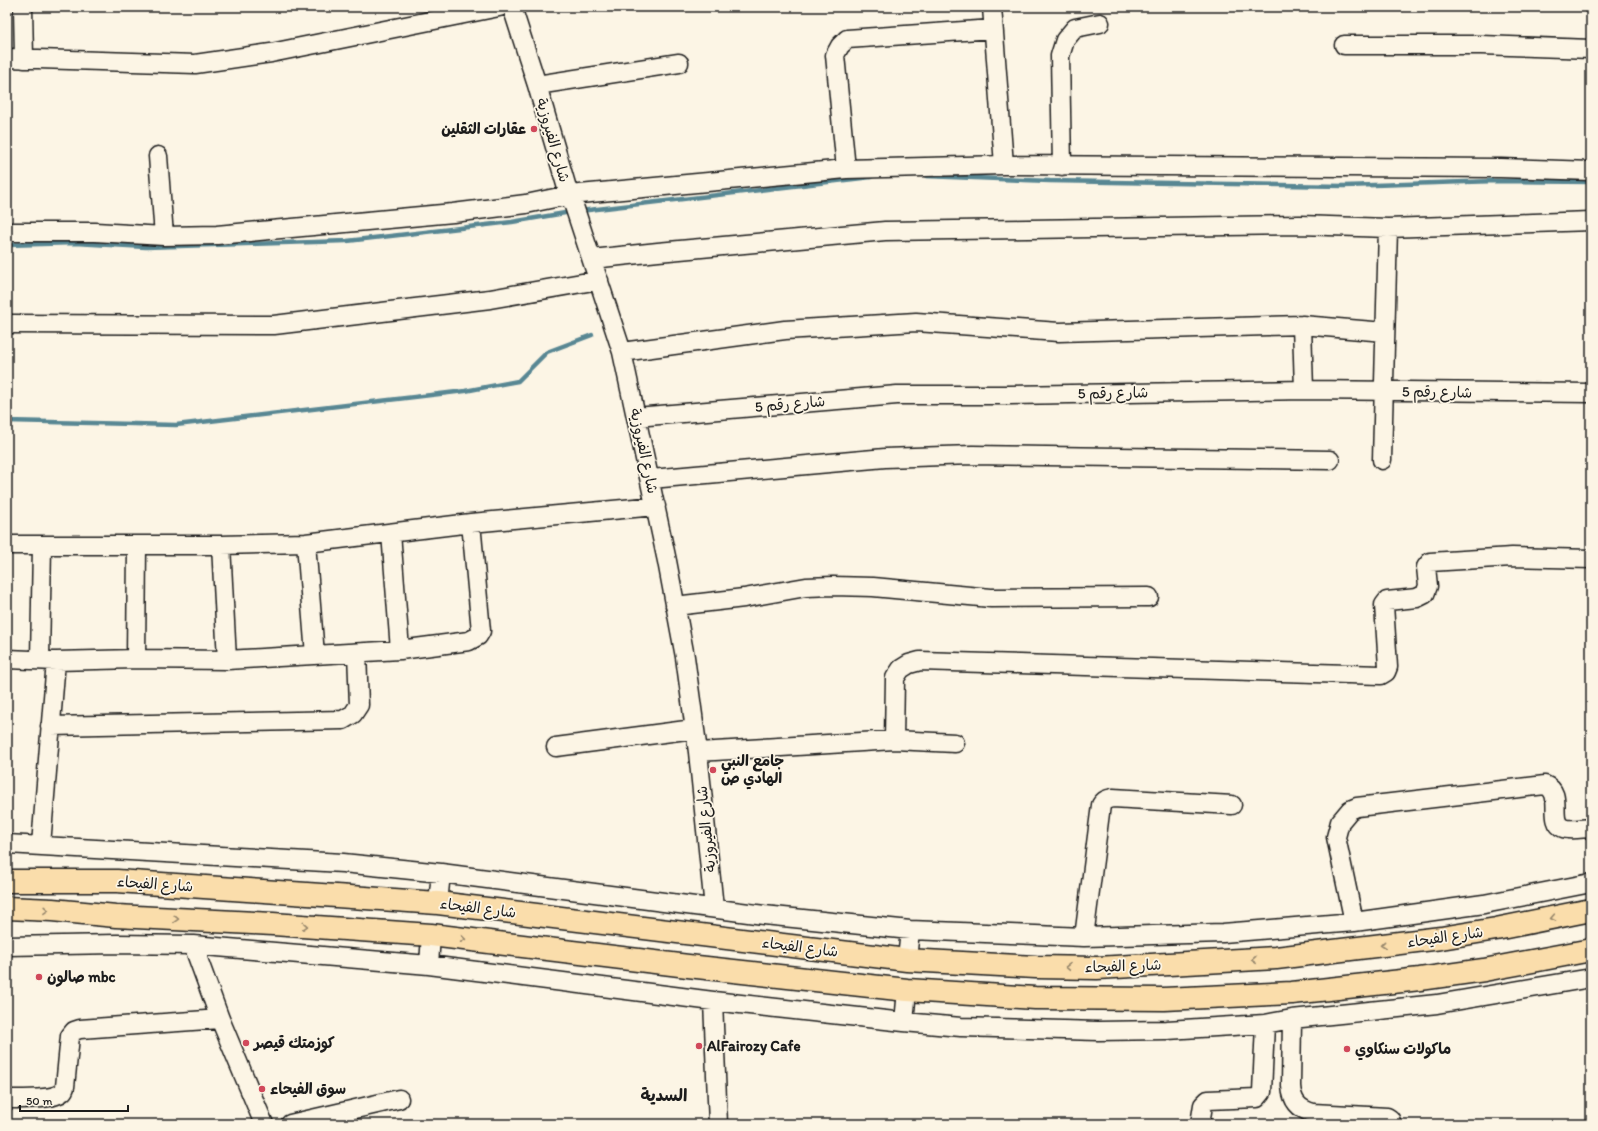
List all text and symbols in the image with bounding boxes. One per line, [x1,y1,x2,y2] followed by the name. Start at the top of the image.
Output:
[531,96,574,184] street label: شارع الفيروزية
[441,120,526,138] place label: عقارات الثقلين
[529,124,539,134] marker: عقارات الثقلين
[1402,382,1472,405] street label: شارع رقم 5
[1078,383,1148,406] street label: شارع رقم 5
[754,392,826,419] street label: شارع رقم 5
[625,407,662,496] street label: شارع الفيروزية
[721,752,784,790] place label: جامع النبي الهادي ص
[708,765,718,775] marker: جامع النبي الهادي ص
[693,785,720,873] street label: شارع الفيروزية
[116,872,194,897] street label: شارع الفيحاء
[439,894,517,923] street label: شارع الفيحاء
[43,906,49,914] one-way arrow
[1550,913,1556,921] one-way arrow
[173,915,179,923] one-way arrow
[302,922,308,931] one-way arrow
[1406,923,1484,952] street label: شارع الفيحاء
[761,933,839,962] street label: شارع الفيحاء
[460,934,466,943] one-way arrow
[1380,941,1386,950] one-way arrow
[1251,955,1257,964] one-way arrow
[1084,956,1162,977] street label: شارع الفيحاء
[1065,963,1071,971] one-way arrow
[47,968,116,987] place label: صالون mbc
[34,972,44,982] marker: صالون mbc
[252,1034,335,1053] place label: كوزمتك قيصر
[706,1037,801,1056] place label: AlFairozy Cafe
[241,1038,251,1048] marker: كوزمتك قيصر
[1355,1040,1451,1061] place label: ماكولات سنكاوي
[694,1041,704,1051] marker: AlFairozy Cafe
[1342,1044,1352,1054] marker: ماكولات سنكاوي
[270,1080,346,1099] place label: سوق الفيحاء
[257,1084,267,1094] marker: سوق الفيحاء
[641,1085,687,1105] district label: السدية
[20,1087,128,1113] scale bar
[26,1094,52,1108] text: 50 m

